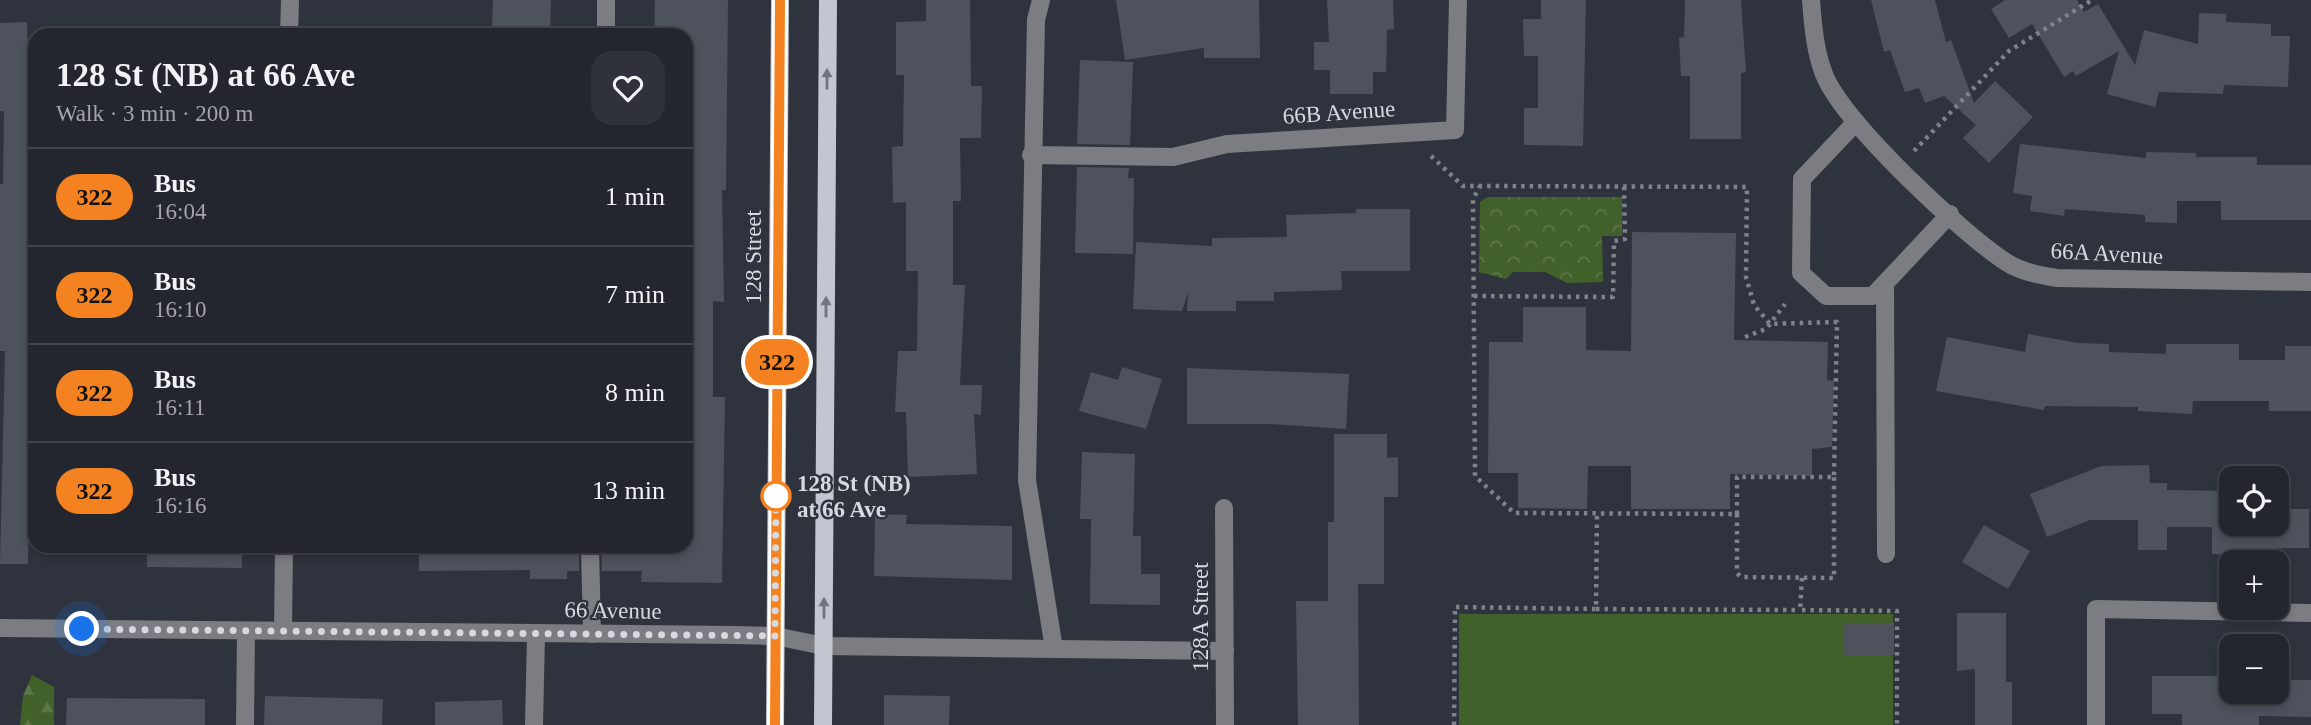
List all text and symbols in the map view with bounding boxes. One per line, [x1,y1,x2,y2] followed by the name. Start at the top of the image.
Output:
[591,51,665,125] button: heart
[56,57,355,93] text: 128 St (NB) at 66 Ave
[821,68,833,90] one-way arrow
[1282,96,1396,129] street label: 66B Avenue
[56,101,253,126] text: Walk · 3 min · 200 m
[154,169,196,198] text: Bus
[605,182,665,211] text: 1 min
[77,184,113,210] text: 322
[154,199,206,224] text: 16:04
[741,209,766,304] street label: 128 Street
[2050,238,2164,269] street label: 66A Avenue
[154,267,196,296] text: Bus
[605,280,665,309] text: 7 min
[77,282,113,308] text: 322
[820,296,832,318] one-way arrow
[154,297,206,322] text: 16:10
[737,339,817,385] line badge: 322
[759,349,795,375] text: 322
[154,365,196,394] text: Bus
[605,378,665,407] text: 8 min
[77,380,113,406] text: 322
[154,395,206,420] text: 16:11
[154,463,196,492] text: Bus
[2219,466,2289,704] map controls
[2219,466,2289,536] button: locate
[797,471,911,522] place label: 128 St (NB) at 66 Ave
[592,476,665,505] text: 13 min
[77,478,113,504] text: 322
[761,481,791,511] marker: 128 St (NB) at 66 Ave
[154,493,206,518] text: 16:16
[2219,550,2289,620] button: +
[1188,562,1213,672] street label: 128A Street
[564,597,662,624] street label: 66 Avenue
[818,597,830,619] one-way arrow
[64,611,99,646] your location
[2219,634,2289,704] button: −

